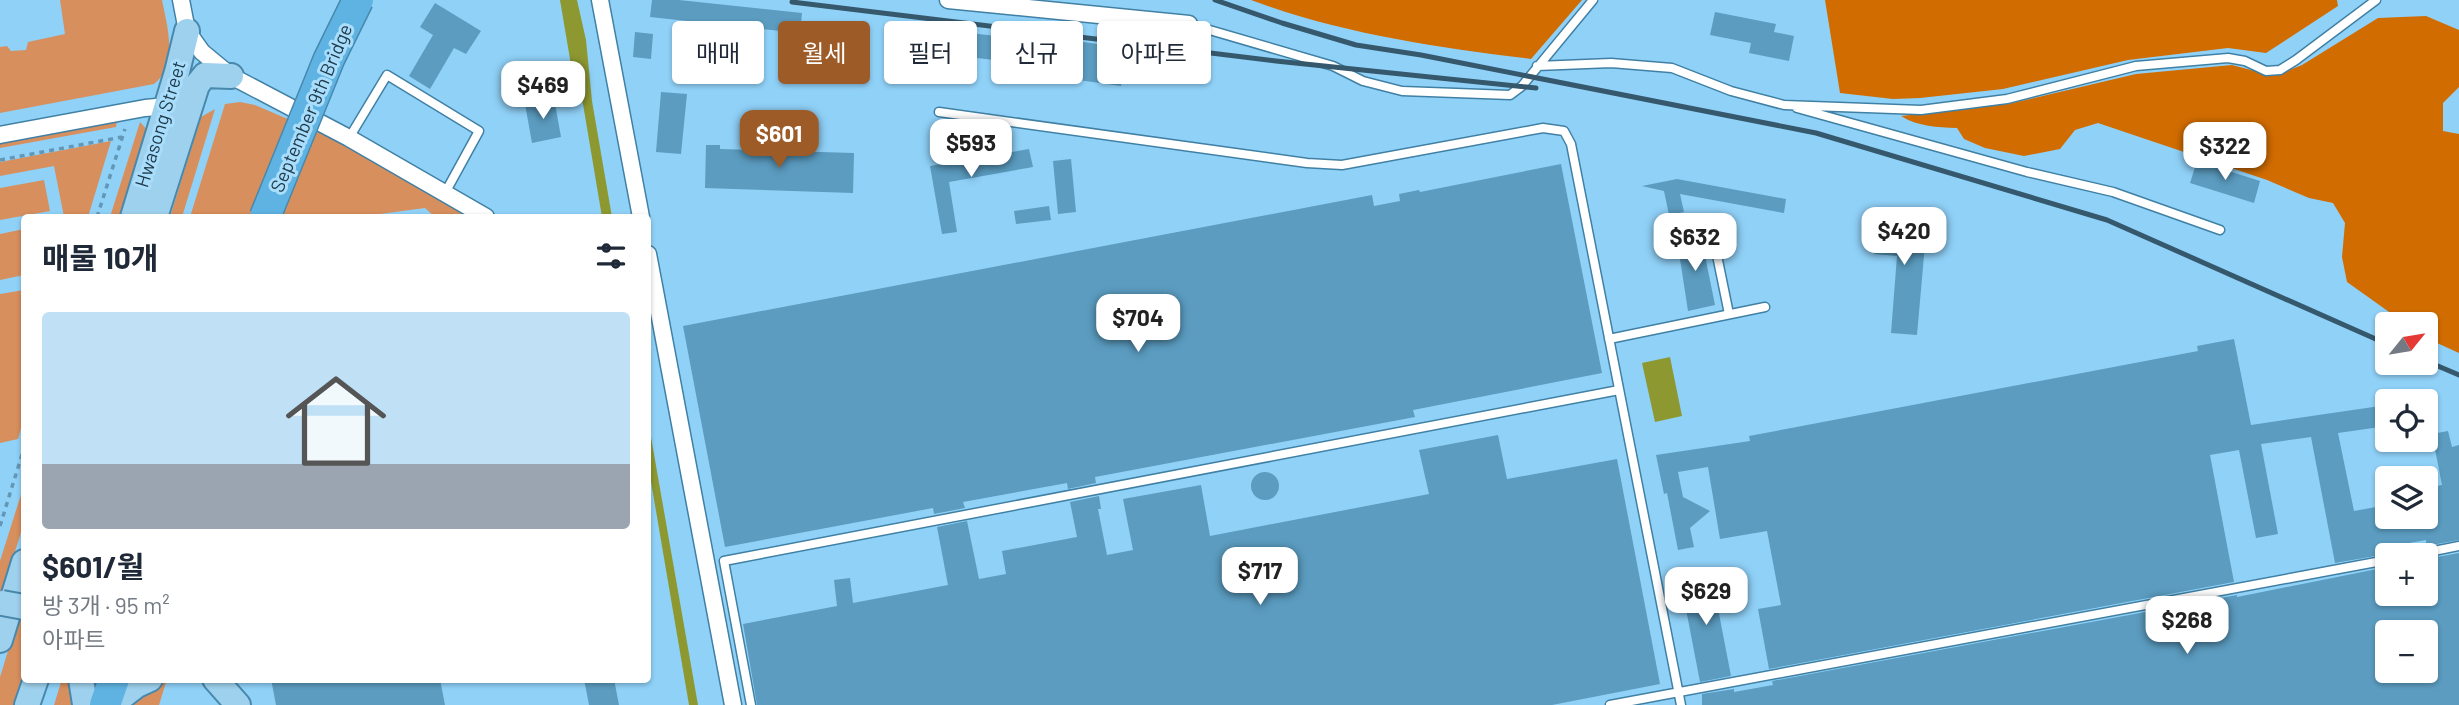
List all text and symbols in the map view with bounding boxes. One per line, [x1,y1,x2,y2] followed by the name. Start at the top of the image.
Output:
[265,20,356,195] street label: September 9th Bridge
[672,21,764,84] chip: 매매
[778,21,870,84] chip: 월세
[884,21,977,84] chip: 필터
[991,21,1083,84] chip: 신규
[1097,21,1211,84] chip: 아파트
[129,58,190,190] street label: Hwasong Street
[502,61,584,121] pin: $469
[517,70,569,98] text: $469
[738,110,820,170] pin: $601
[756,119,802,147] text: $601
[930,120,1012,179] pin: $593
[2184,122,2266,182] pin: $322
[946,128,996,156] text: $593
[2199,131,2251,159] text: $322
[1863,208,1945,267] pin: $420
[1654,214,1736,273] pin: $632
[1877,216,1931,244] text: $420
[1670,222,1720,250] text: $632
[592,237,630,275] icon: filters
[42,239,159,275] text: 매물 10개
[1097,294,1179,354] pin: $704
[1112,303,1164,331] text: $704
[2375,312,2438,374] north arrow
[2375,312,2438,683] map controls
[273,358,399,484] icon: home
[2375,389,2438,452] button: locate
[2375,466,2438,529] button: layers
[2375,543,2438,606] button: +
[42,548,144,584] text: $601/월
[1219,548,1301,607] pin: $717
[1238,556,1282,584] text: $717
[1665,568,1747,627] pin: $629
[1681,576,1731,604] text: $629
[42,591,170,619] text: 방 3개 · 95 m²
[2146,596,2228,656] pin: $268
[2162,605,2212,633] text: $268
[2375,620,2438,683] button: −
[42,625,105,653] text: 아파트

